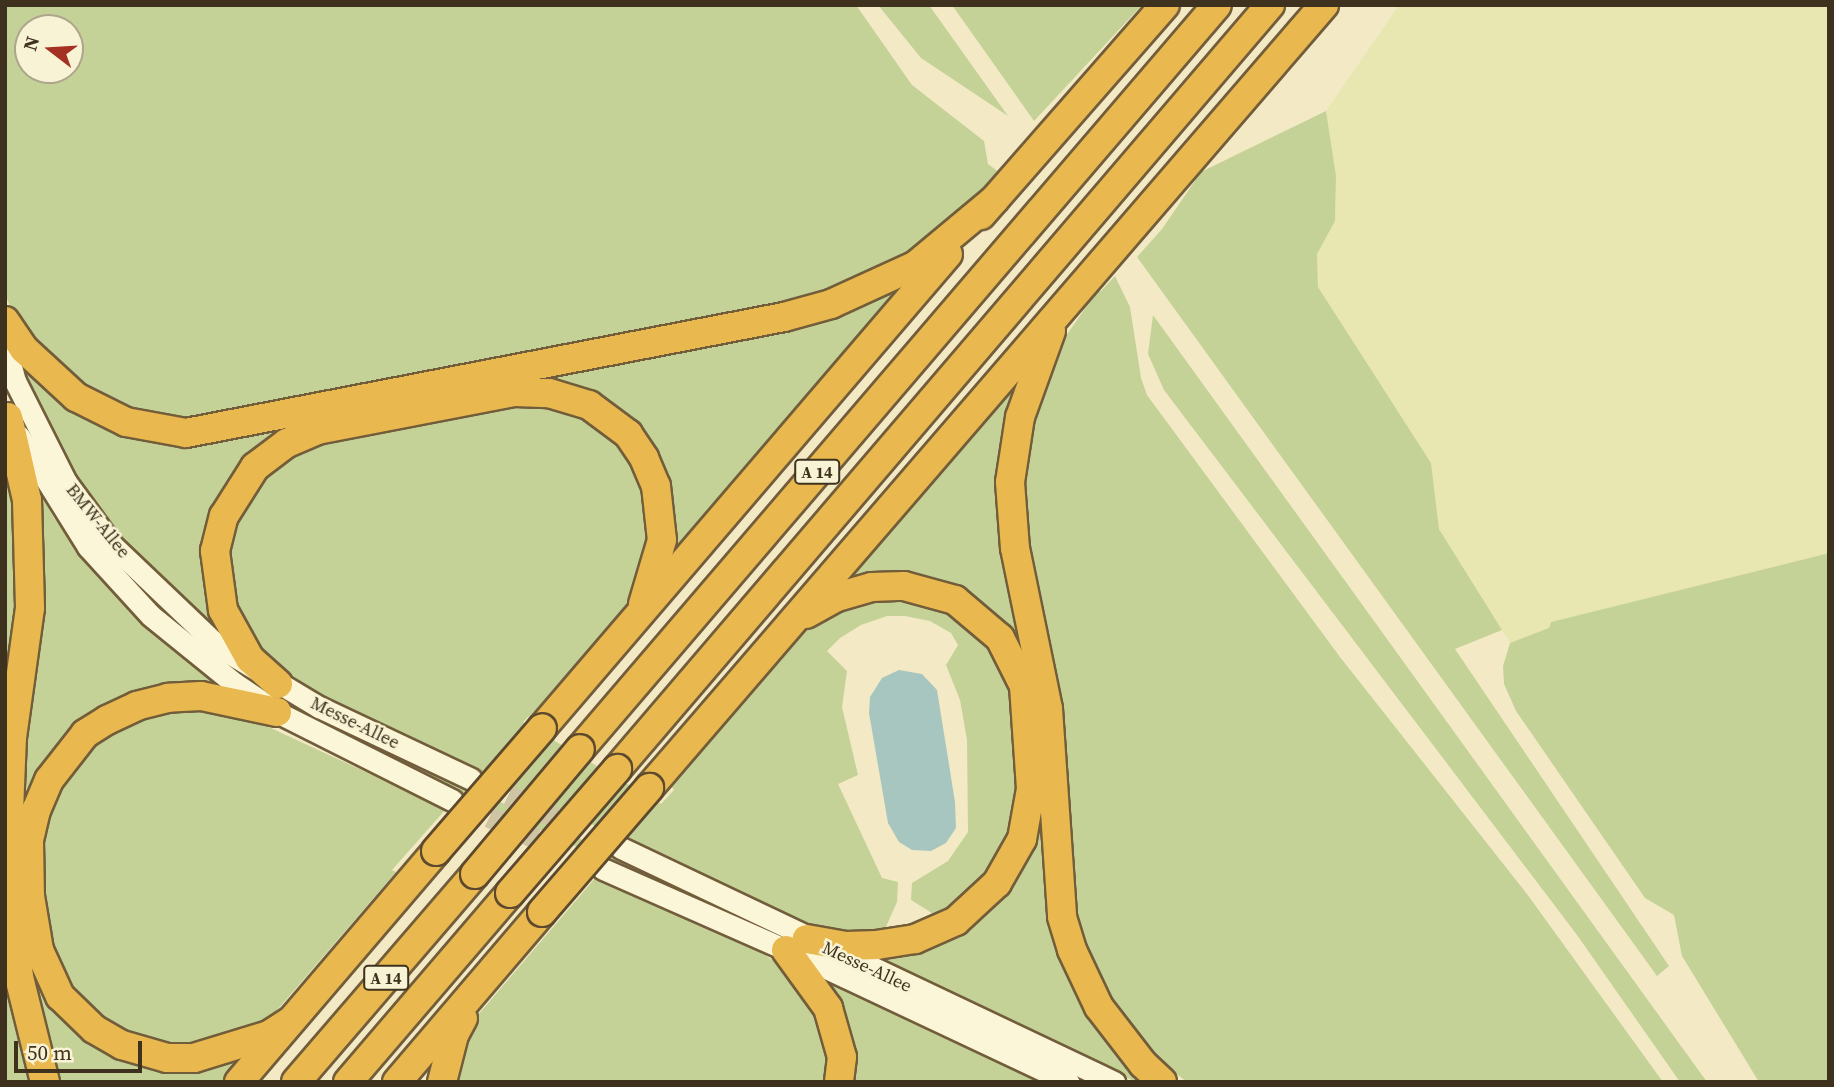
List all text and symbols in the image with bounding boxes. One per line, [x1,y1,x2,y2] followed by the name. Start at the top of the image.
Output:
[14,14,84,84] north arrow
[16,33,45,54] text: N
[792,460,842,485] road number: A 14
[61,479,135,563] street label: BMW-Allee
[307,692,403,754] street label: Messe-Allee
[819,937,915,997] street label: Messe-Allee
[362,966,410,990] road number: A 14
[18,1028,145,1072] scale bar
[27,1038,72,1067] text: 50 m

